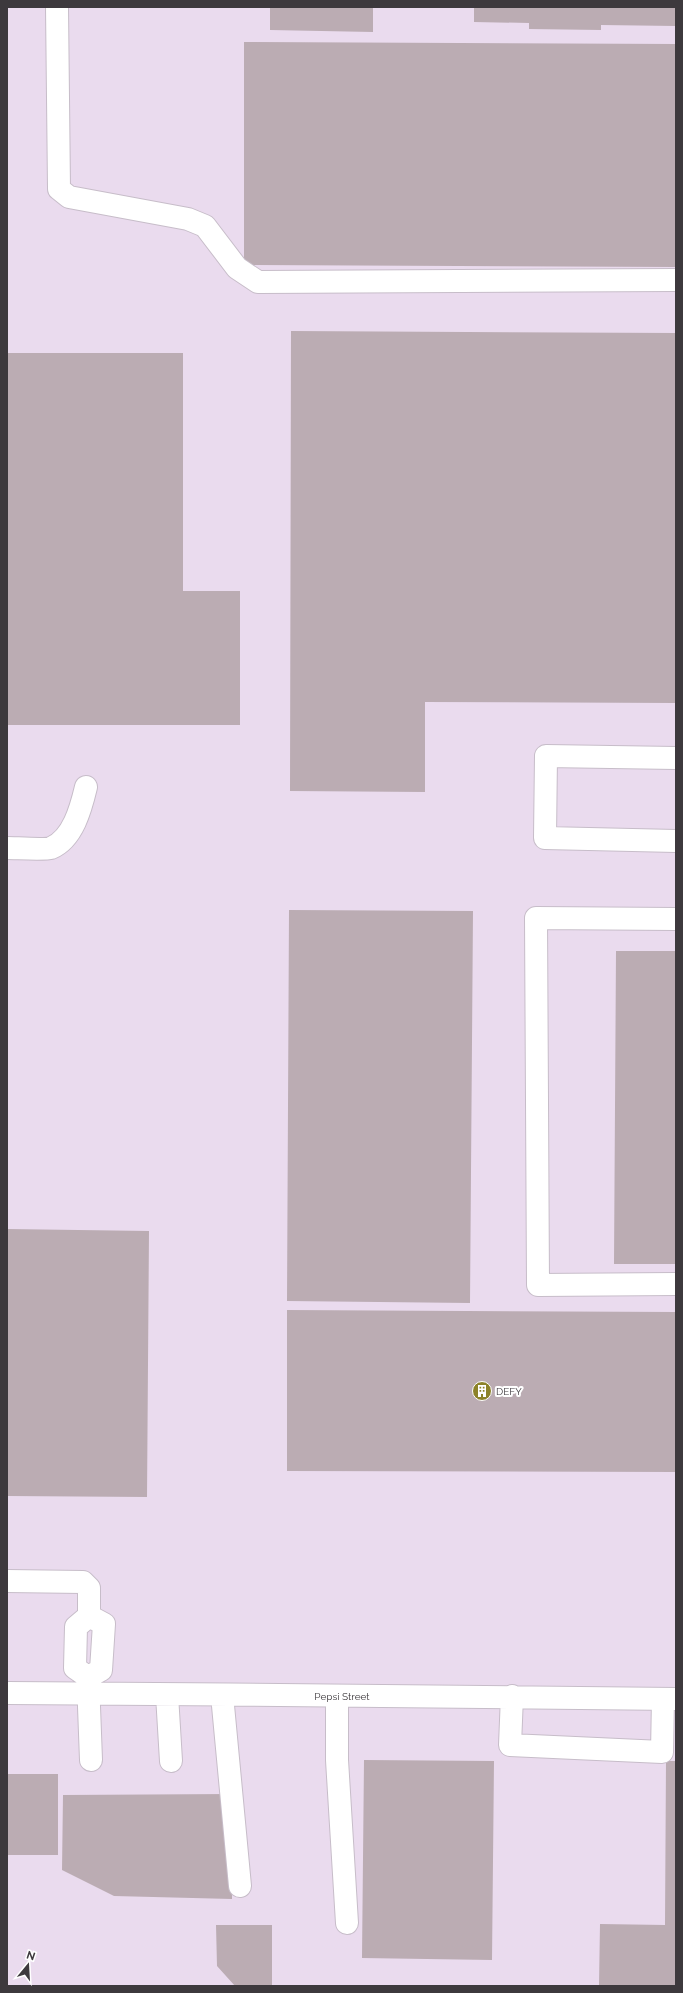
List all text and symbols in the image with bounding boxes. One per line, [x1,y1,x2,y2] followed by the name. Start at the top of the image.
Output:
[471,1380,493,1402] building icon: DEFY
[496,1386,522,1397] place label: DEFY
[314,1691,370,1702] street label: Pepsi Street
[8,1945,48,1985] north arrow
[25,1948,37,1963] text: N

